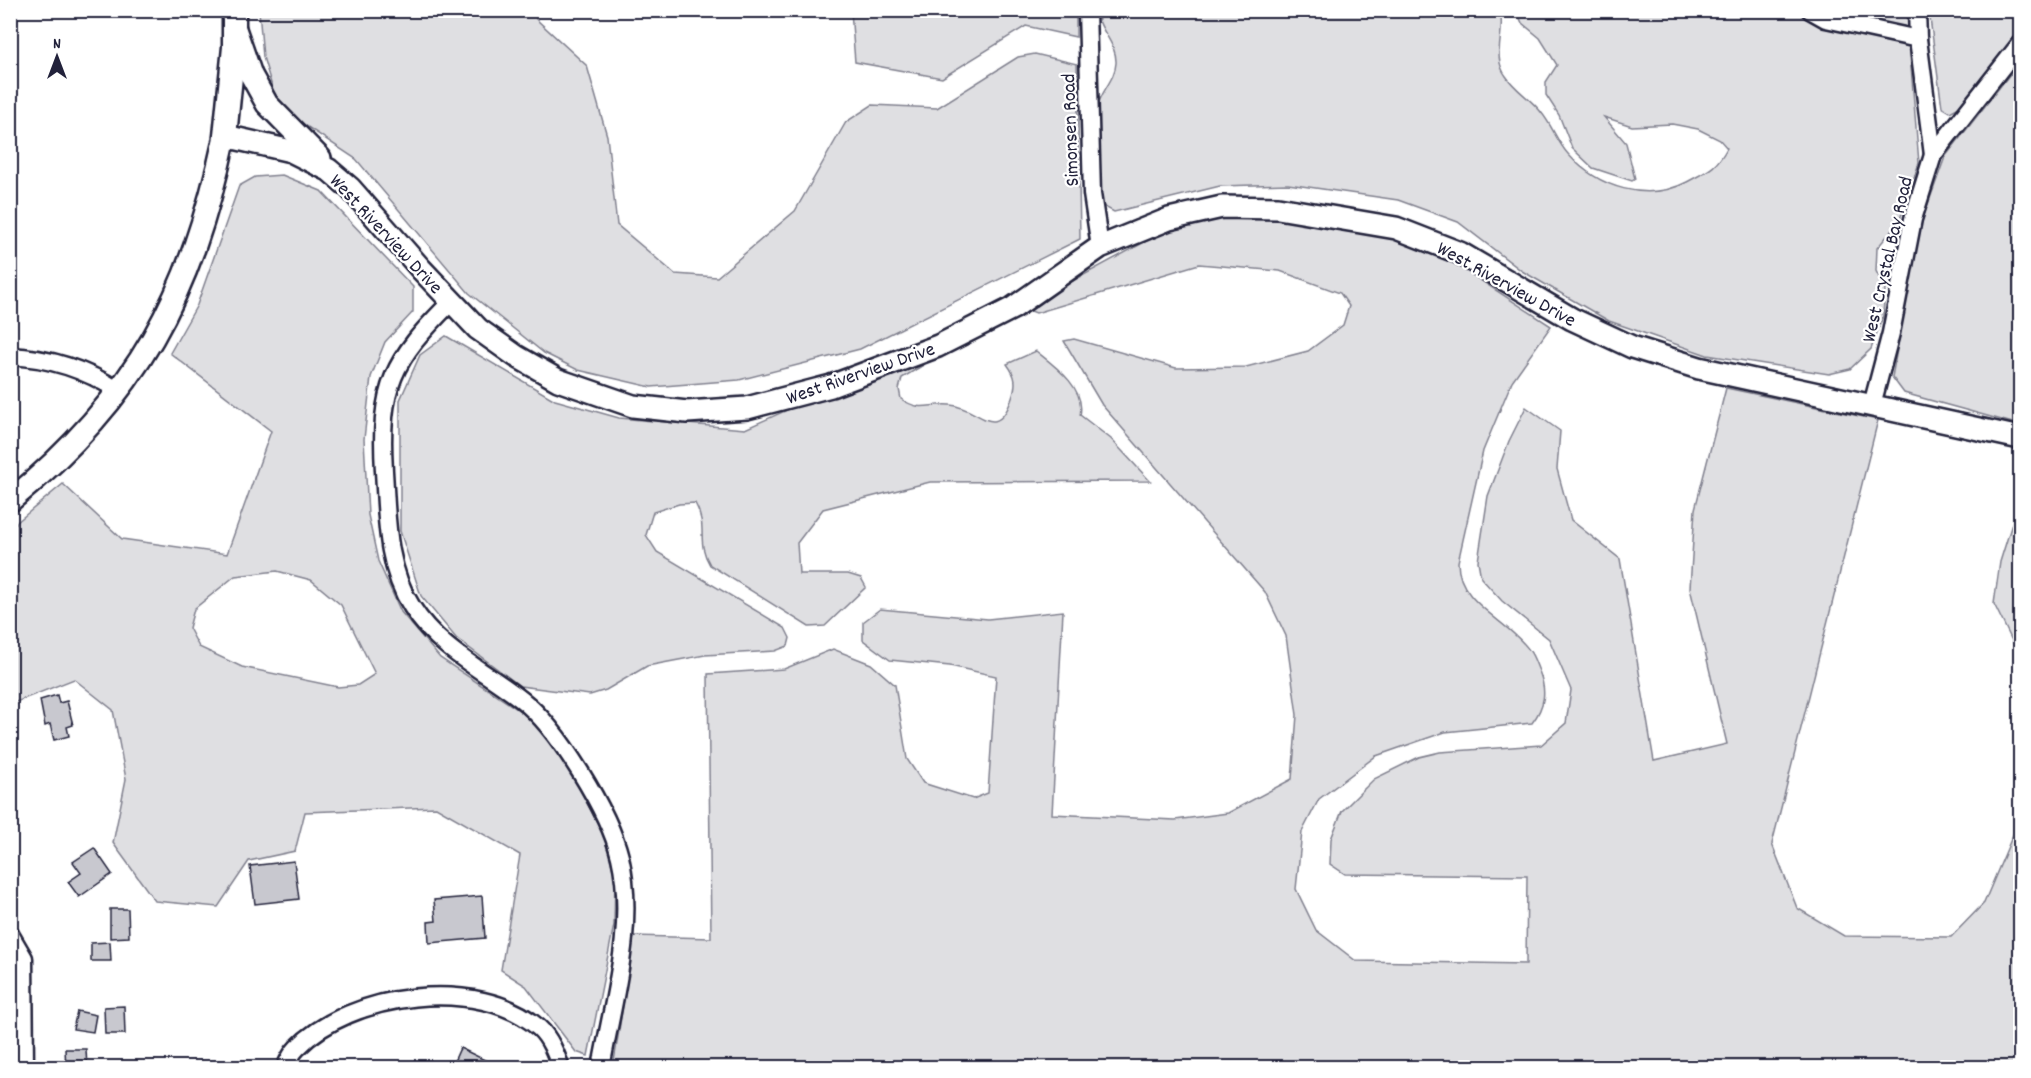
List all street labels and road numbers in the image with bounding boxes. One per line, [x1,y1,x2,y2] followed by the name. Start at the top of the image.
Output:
[1056,73,1088,187] street label: Simonsen Road
[322,169,448,302] street label: West Riverview Drive
[1856,174,1922,345] street label: West Crystal Bay Road
[1431,236,1580,336] street label: West Riverview Drive
[783,336,939,413] street label: West Riverview Drive

